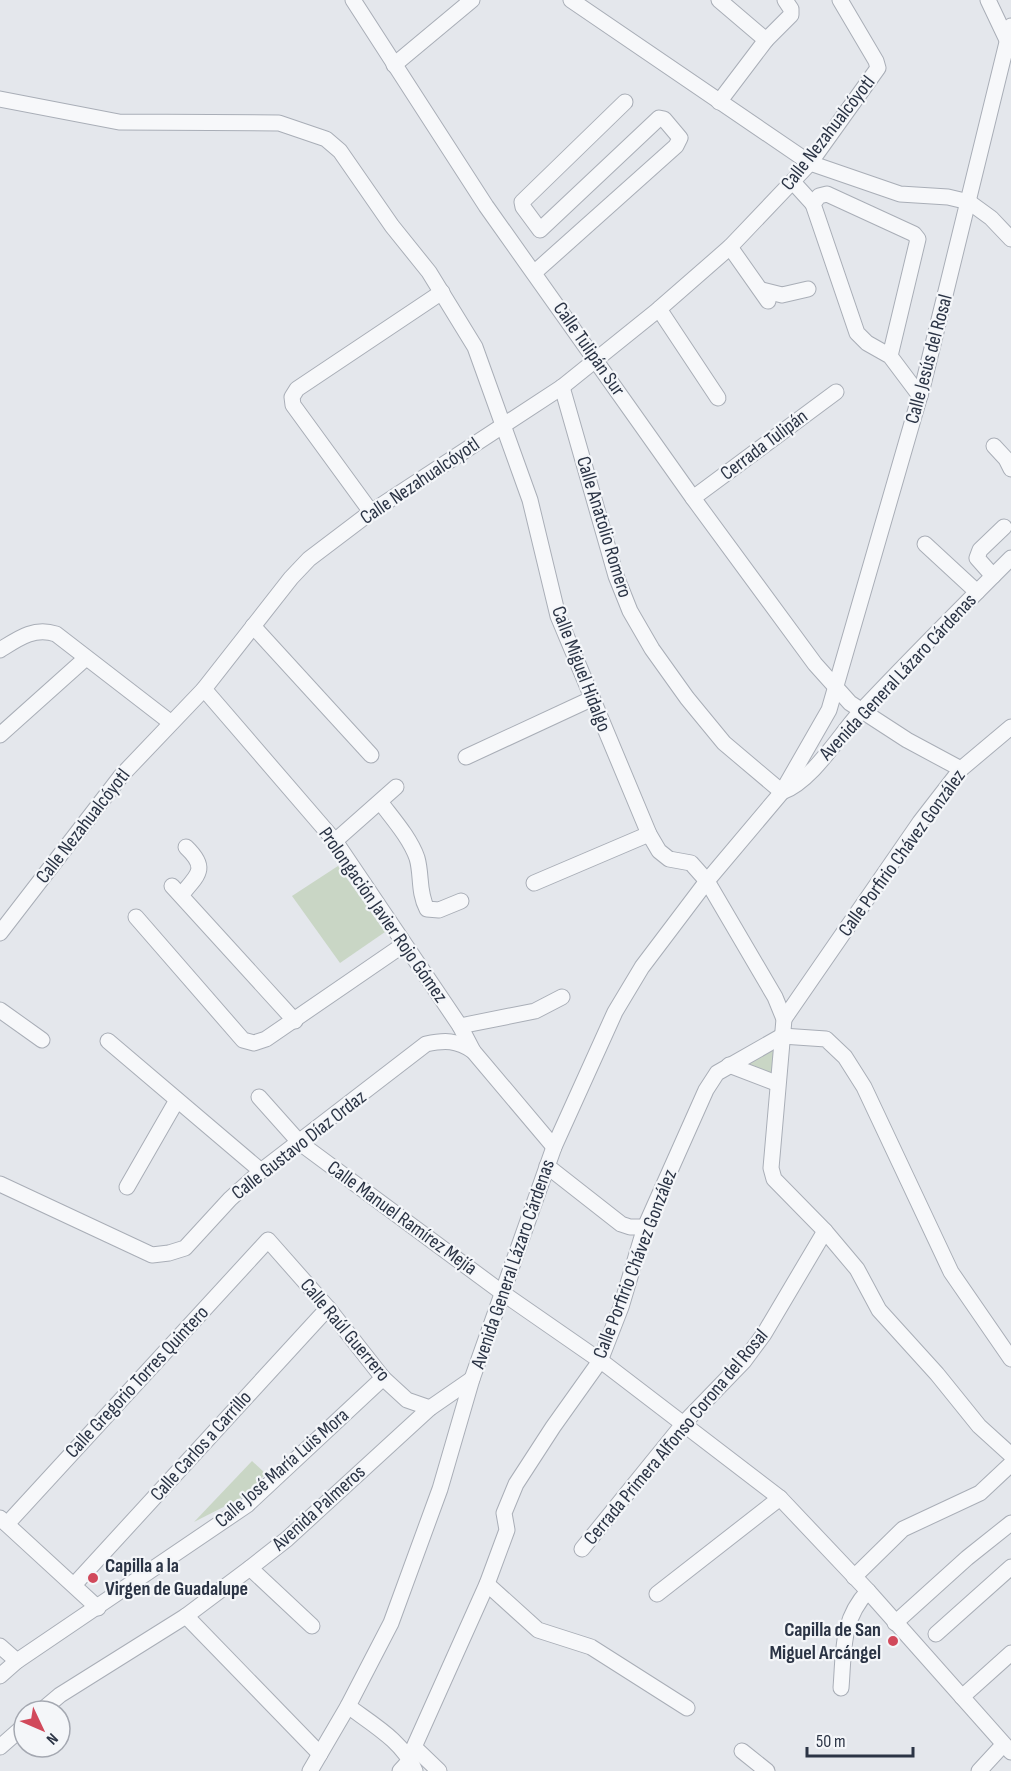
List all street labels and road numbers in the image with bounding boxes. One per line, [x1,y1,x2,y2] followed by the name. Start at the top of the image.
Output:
[776,71,880,195] street label: Calle Nezahualcóyotl
[900,292,958,426] street label: Calle Jesús del Rosal
[548,297,630,401] street label: Calle Tulipán Sur
[716,404,812,486] street label: Cerrada Tulipán
[356,432,484,530] street label: Calle Nezahualcóyotl
[571,453,637,601] street label: Calle Anatolio Romero
[814,589,982,766] street label: Avenida General Lázaro Cárdenas
[546,603,616,735] street label: Calle Miguel Hidalgo
[31,764,135,888] street label: Calle Nezahualcóyotl
[833,765,971,941] street label: Calle Porfirio Chávez González
[313,823,453,1007] street label: Prolongación Javier Rojo Gómez
[227,1085,371,1205] street label: Calle Gustavo Díaz Ordaz
[322,1156,482,1280] street label: Calle Manuel Ramírez Mejía
[466,1156,560,1373] street label: Avenida General Lázaro Cárdenas
[588,1166,682,1362] street label: Calle Porfirio Chávez González
[295,1274,395,1386] street label: Calle Raúl Guerrero
[60,1301,214,1463] street label: Calle Gregorio Torres Quintero
[579,1324,773,1550] street label: Cerrada Primera Alfonso Corona del Rosal
[145,1386,257,1506] street label: Calle Carlos a Carrillo
[210,1403,354,1533] street label: Calle José María Luis Mora
[267,1460,370,1557] street label: Avenida Palmeros

